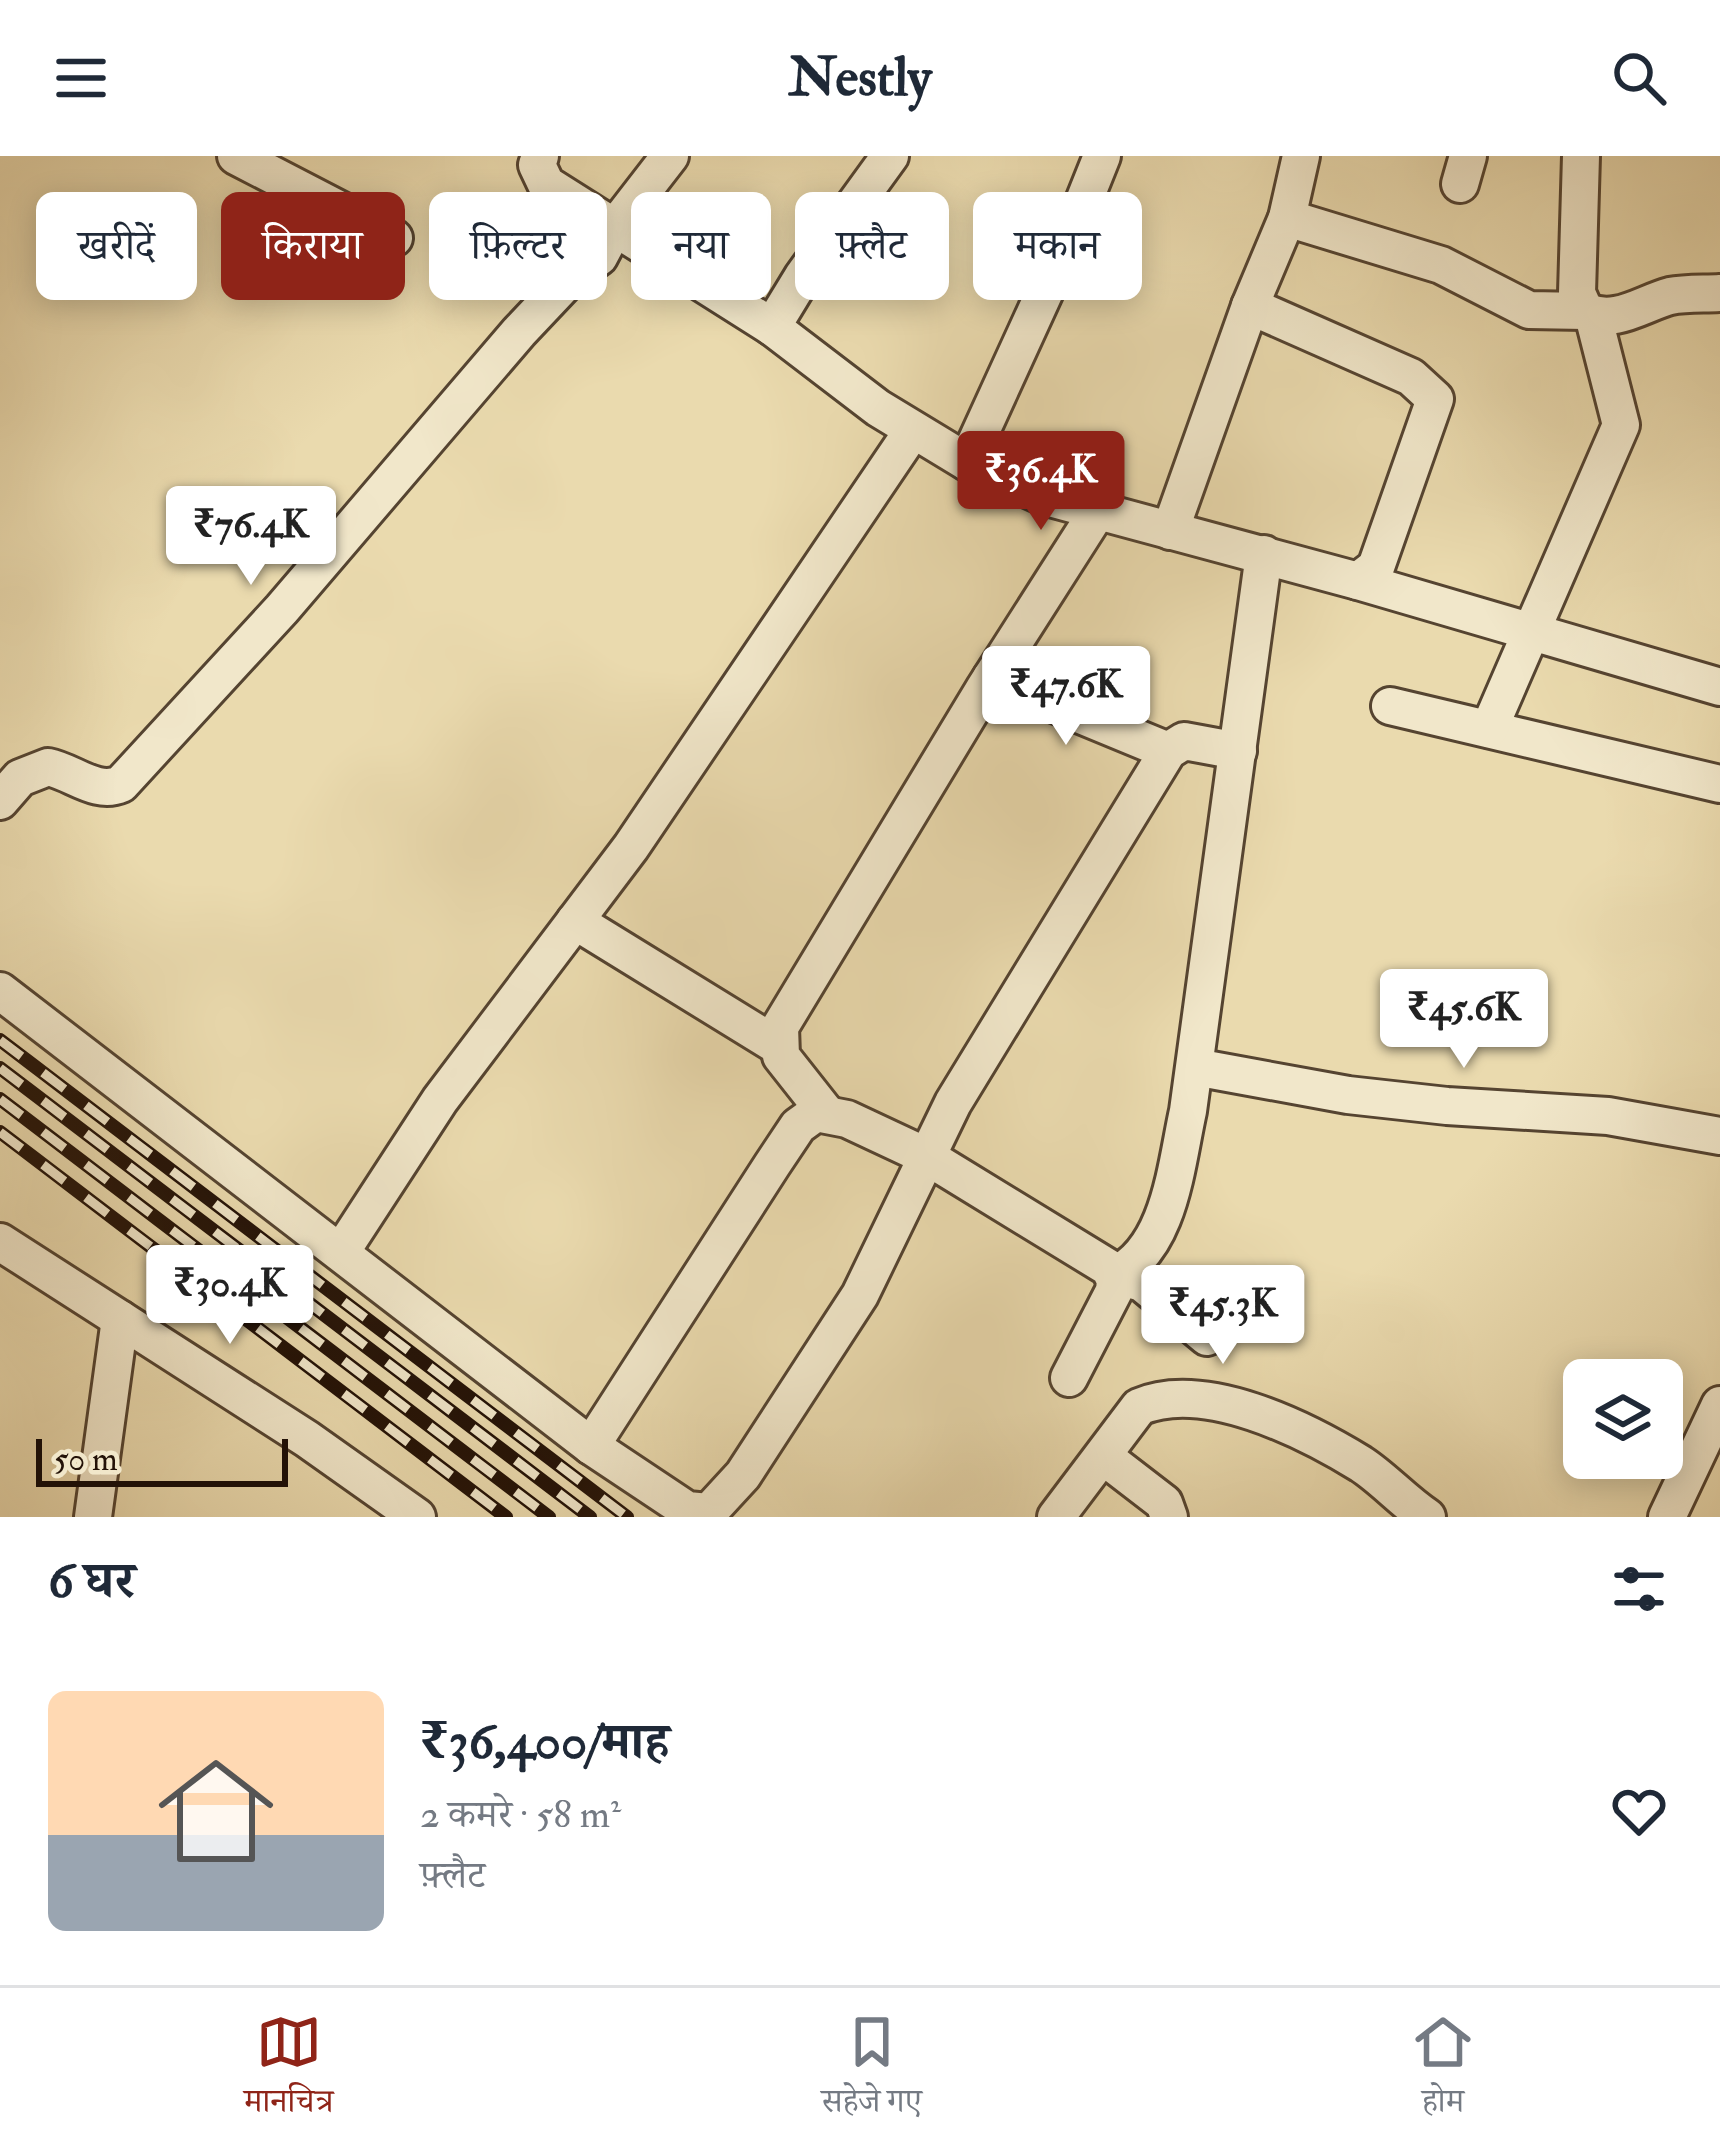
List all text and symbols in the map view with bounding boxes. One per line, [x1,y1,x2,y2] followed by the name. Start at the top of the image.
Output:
[788,44,932,112] text: Nestly
[48,45,114,111] icon: menu
[1606,45,1672,111] icon: search
[36,192,197,300] chip: खरीदें
[221,192,405,300] chip: किराया
[429,192,607,300] chip: फ़िल्टर
[631,192,771,300] chip: नया
[795,192,949,300] chip: फ़्लैट
[973,192,1142,300] chip: मकान
[943,431,1139,533] pin: ₹36.4K
[984,445,1098,494] text: ₹36.4K
[153,486,349,588] pin: ₹76.4K
[193,500,309,549] text: ₹76.4K
[968,646,1164,748] pin: ₹47.6K
[1009,660,1123,709] text: ₹47.6K
[1366,969,1562,1071] pin: ₹45.6K
[1407,983,1521,1032] text: ₹45.6K
[132,1245,328,1347] pin: ₹30.4K
[173,1259,287,1308] text: ₹30.4K
[1125,1265,1321,1367] pin: ₹45.3K
[1168,1279,1278,1328] text: ₹45.3K
[1563,1359,1683,1479] map controls
[1563,1359,1683,1479] button: layers
[36,1433,288,1486] scale bar
[54,1439,118,1480] text: 50 m
[48,1549,135,1613] text: 6 घर
[1606,1556,1672,1622] icon: filters
[420,1710,669,1774] text: ₹36,400/माह
[144,1739,288,1883] icon: home
[1606,1778,1672,1844] icon: heart
[420,1790,621,1839] text: 2 कमरे · 58 m²
[420,1851,485,1900] text: फ़्लैट
[244,2009,333,2133] tab: मानचित्र
[821,2009,922,2133] tab: सहेजे गए
[1410,2009,1476,2133] tab: होम

